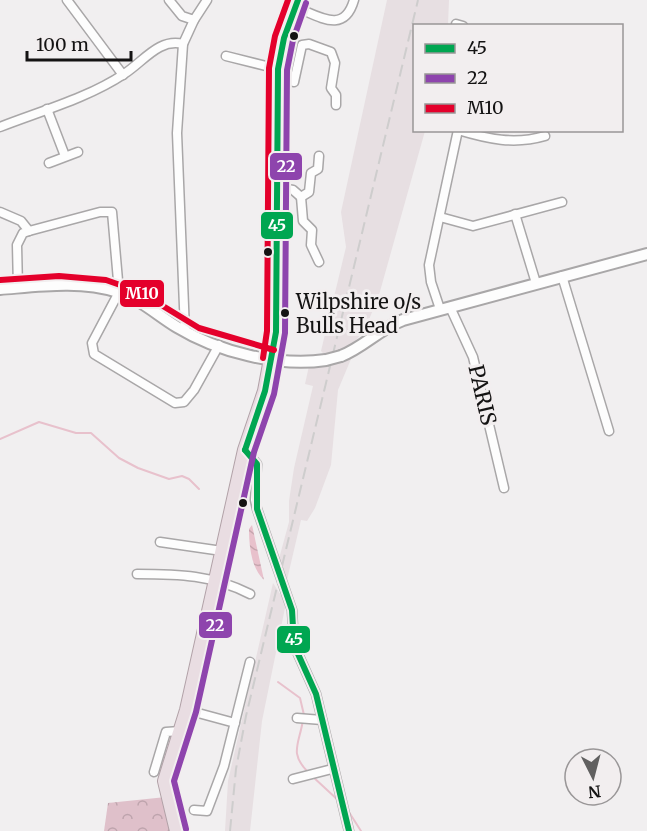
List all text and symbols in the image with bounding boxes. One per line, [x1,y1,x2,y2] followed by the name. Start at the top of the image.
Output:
[27,24,130,62] scale bar
[413,24,623,132] legend
[288,30,300,42] unlabelled marker
[36,33,89,56] text: 100 m
[467,36,487,59] text: 45
[467,66,488,89] text: 22
[467,96,504,119] text: M10
[269,152,303,181] line badge: 22
[277,156,295,176] text: 22
[260,211,294,240] line badge: 45
[268,215,286,235] text: 45
[262,246,274,258] unlabelled marker
[119,279,165,308] line badge: M10
[125,283,159,303] text: M10
[295,289,421,338] place label: Wilpshire o/s Bulls Head
[279,307,291,319] marker: Wilpshire o/s Bulls Head
[462,362,503,428] street label: PARIS
[237,497,249,509] unlabelled marker
[198,611,233,639] line badge: 22
[206,615,224,635] text: 22
[276,625,311,654] line badge: 45
[285,629,303,649] text: 45
[563,747,623,807] north arrow
[587,781,602,803] text: N

